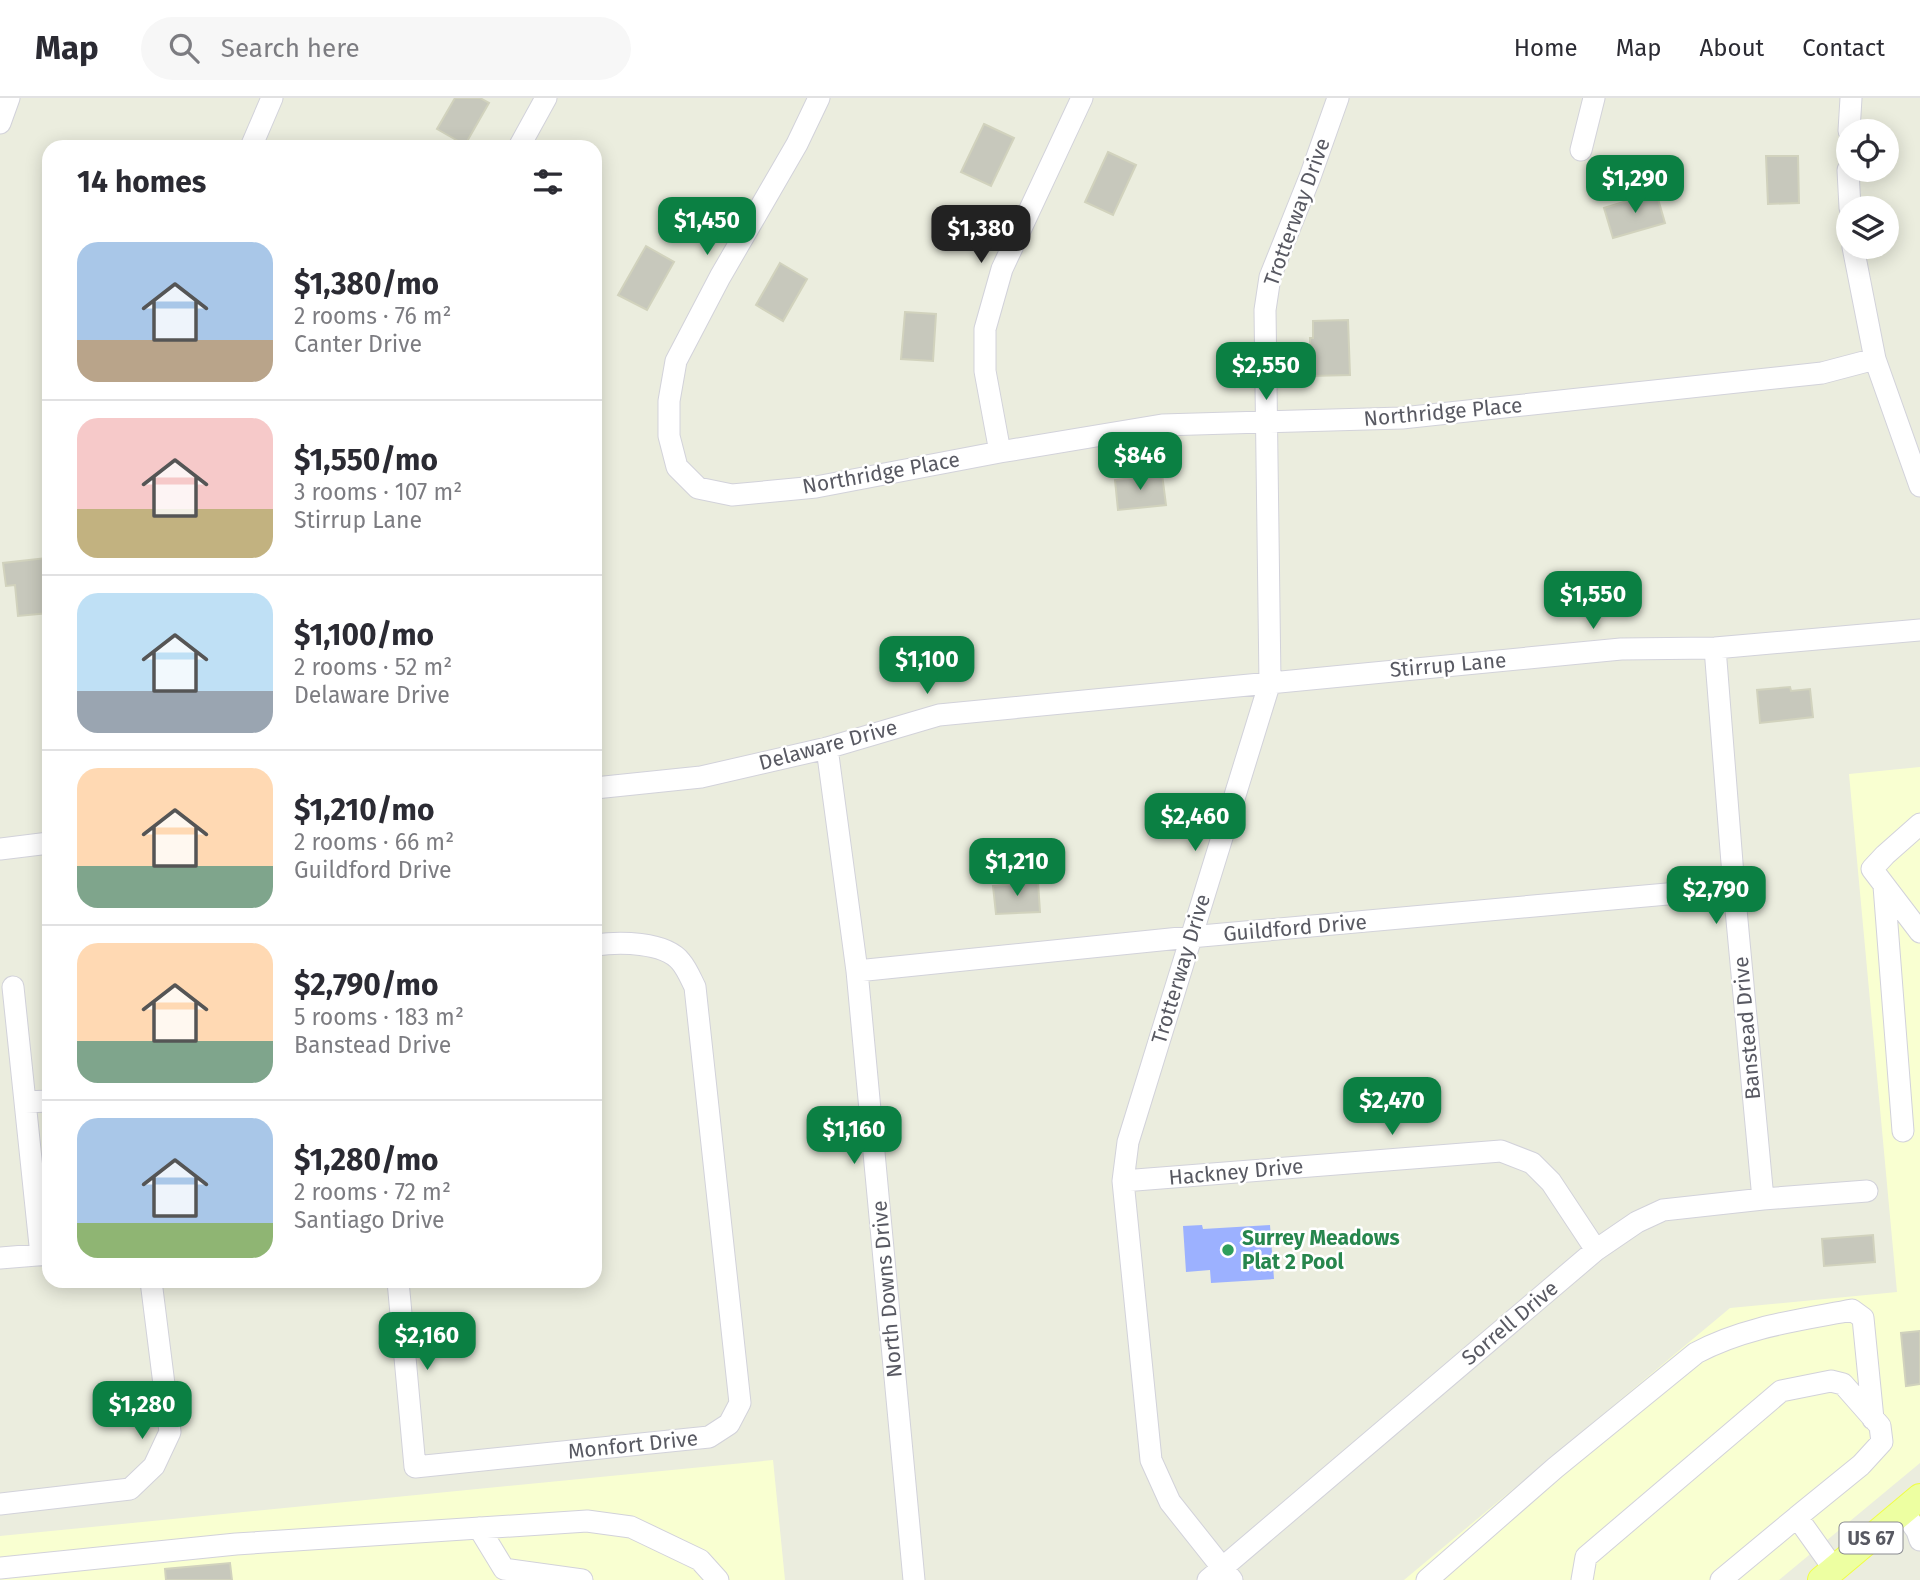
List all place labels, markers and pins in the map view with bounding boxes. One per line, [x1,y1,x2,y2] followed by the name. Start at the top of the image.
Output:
[1578,156,1692,215] pin: $1,290
[650,198,764,257] pin: $1,450
[924,206,1038,265] pin: $1,380
[1209,342,1323,402] pin: $2,550
[1099,432,1181,492] pin: $846
[1536,572,1650,631] pin: $1,550
[870,636,984,696] pin: $1,100
[1138,794,1252,853] pin: $2,460
[960,838,1074,898] pin: $1,210
[1659,866,1773,926] pin: $2,790
[1335,1077,1449,1137] pin: $2,470
[797,1107,911,1166] pin: $1,160
[1242,1225,1400,1275] place label: Surrey Meadows Plat 2 Pool
[1220,1242,1236,1258] marker: Surrey Meadows Plat 2 Pool
[370,1312,484,1372] pin: $2,160
[85,1382,199,1441] pin: $1,280

